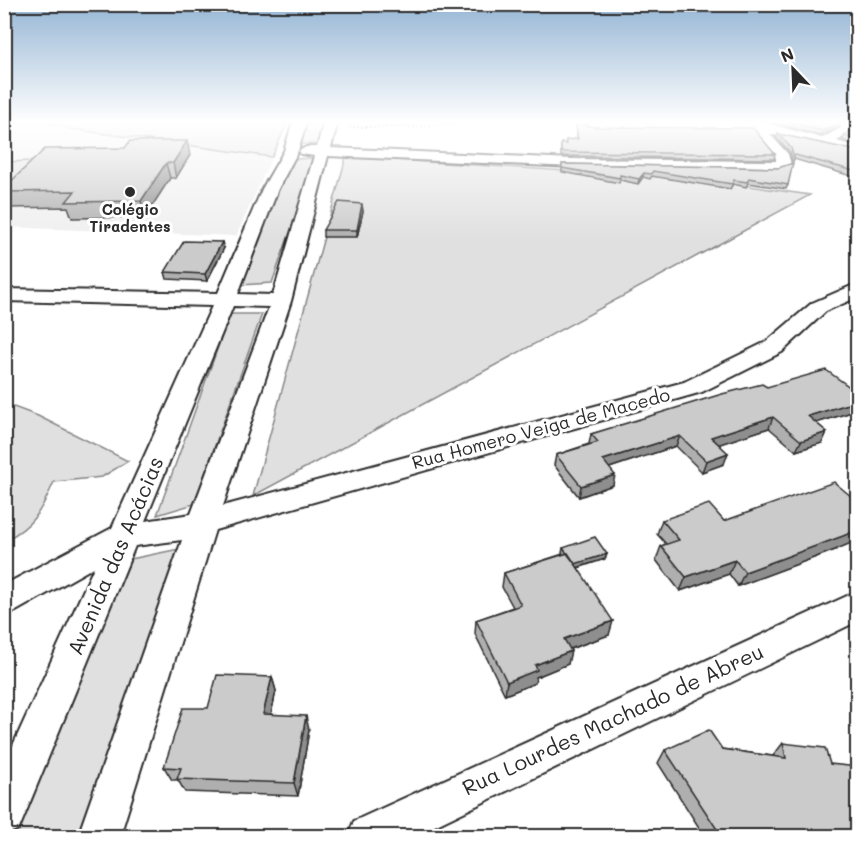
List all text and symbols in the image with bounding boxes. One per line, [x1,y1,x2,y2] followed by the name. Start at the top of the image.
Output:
[763,39,823,99] north arrow
[777,43,797,67] text: N
[123,185,137,199] marker: Colégio Tiradentes
[89,199,171,236] place label: Colégio Tiradentes
[409,382,673,474] street label: Rua Homero Veiga de Macedo
[61,452,169,659] street label: Avenida das Acácias
[458,637,767,800] street label: Rua Lourdes Machado de Abreu

